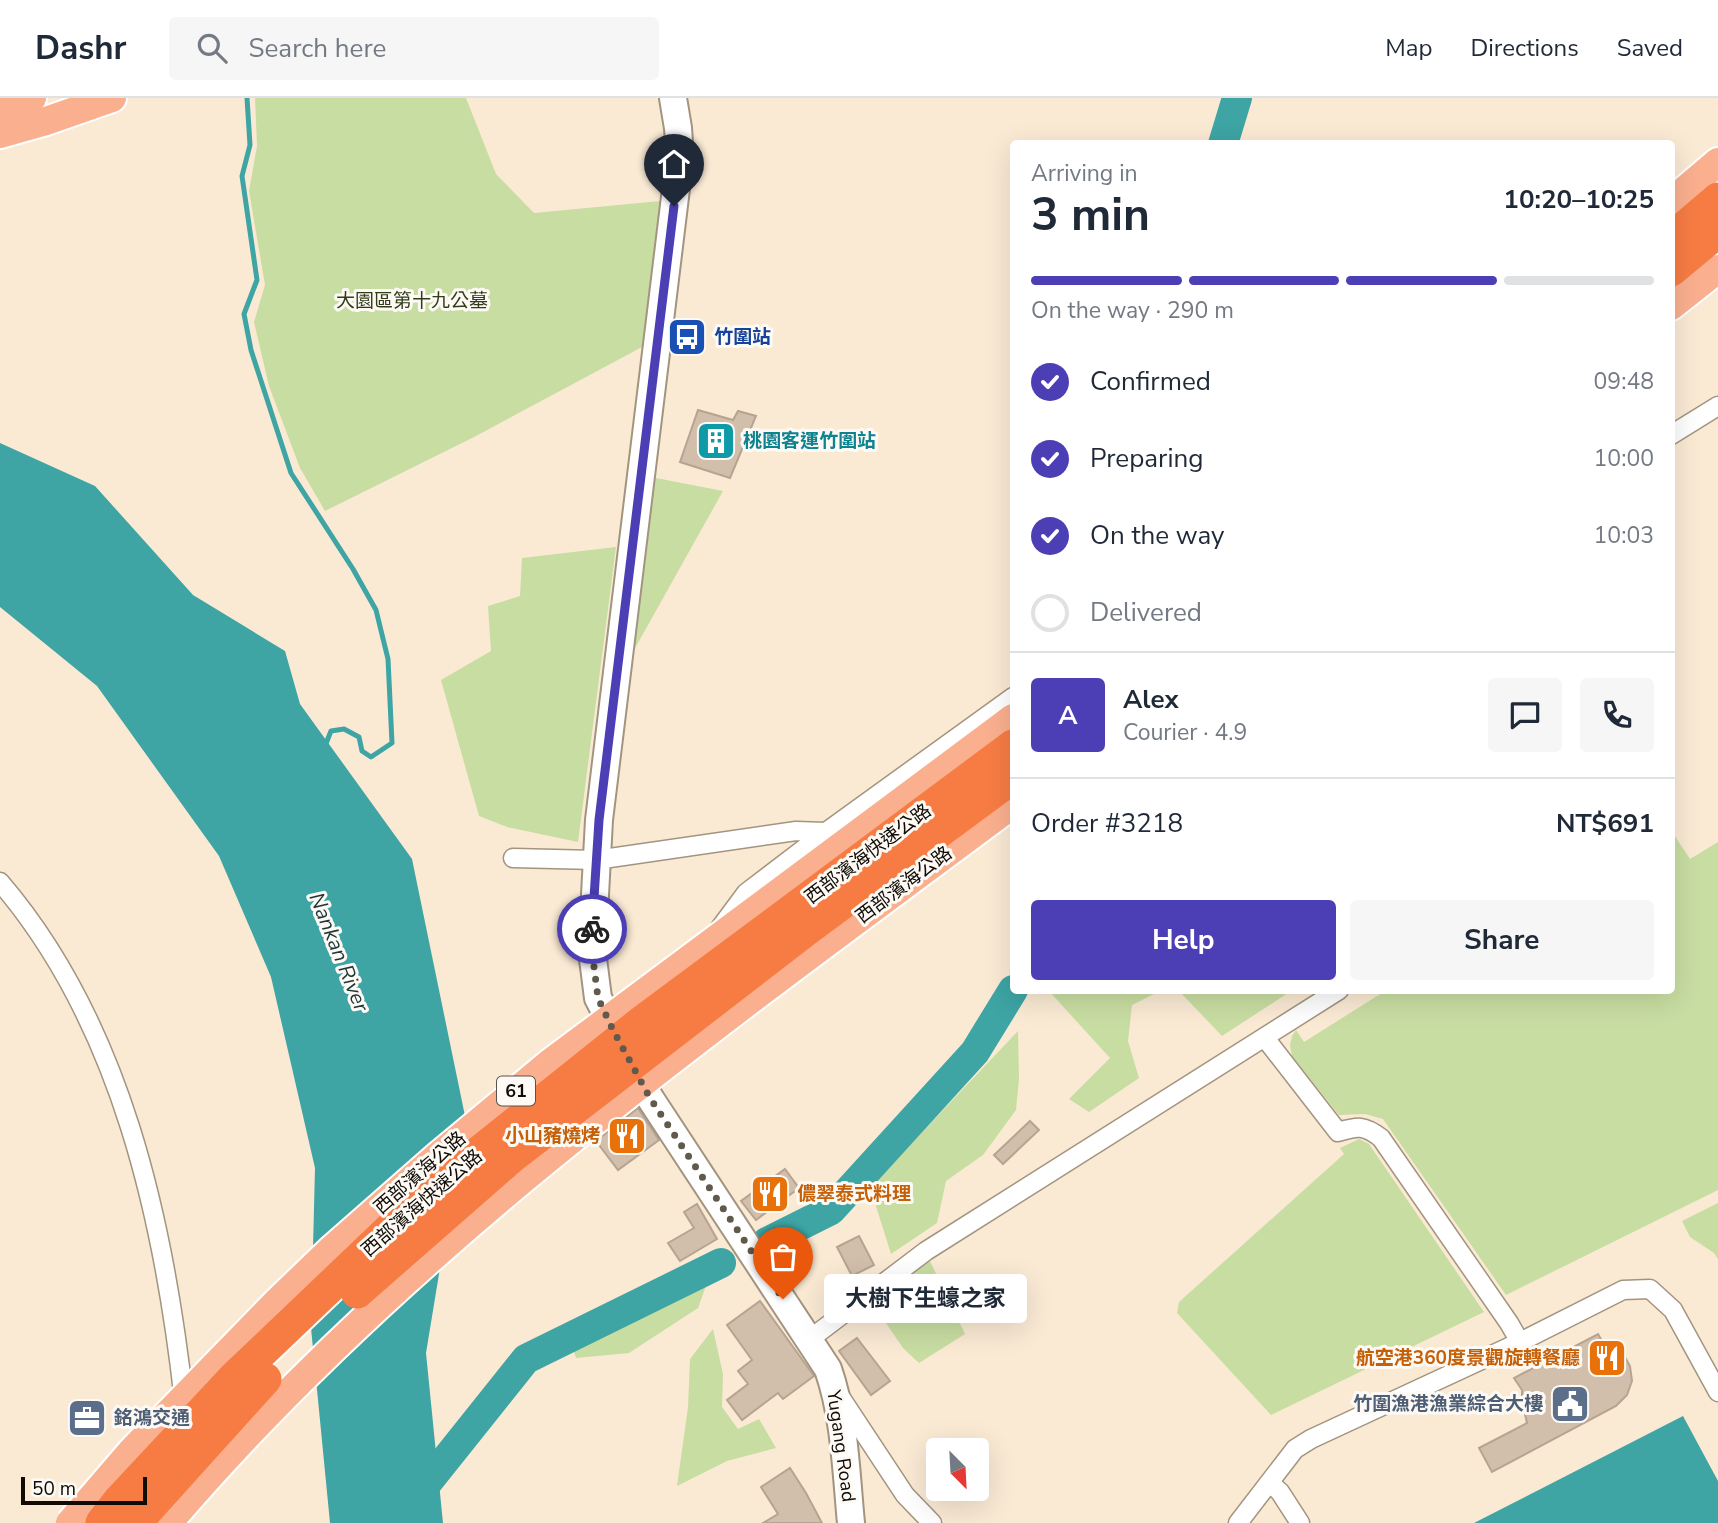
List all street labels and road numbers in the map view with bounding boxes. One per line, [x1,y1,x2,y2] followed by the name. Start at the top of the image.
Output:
[799,798,937,910] street label: 西部濱海快速公路
[851,840,957,930] street label: 西部濱海公路
[497,1076,535,1106] road number: 61
[368,1126,472,1220] street label: 西部濱海公路
[356,1143,488,1263] street label: 西部濱海快速公路
[820,1387,862,1504] street label: Yugang Road

